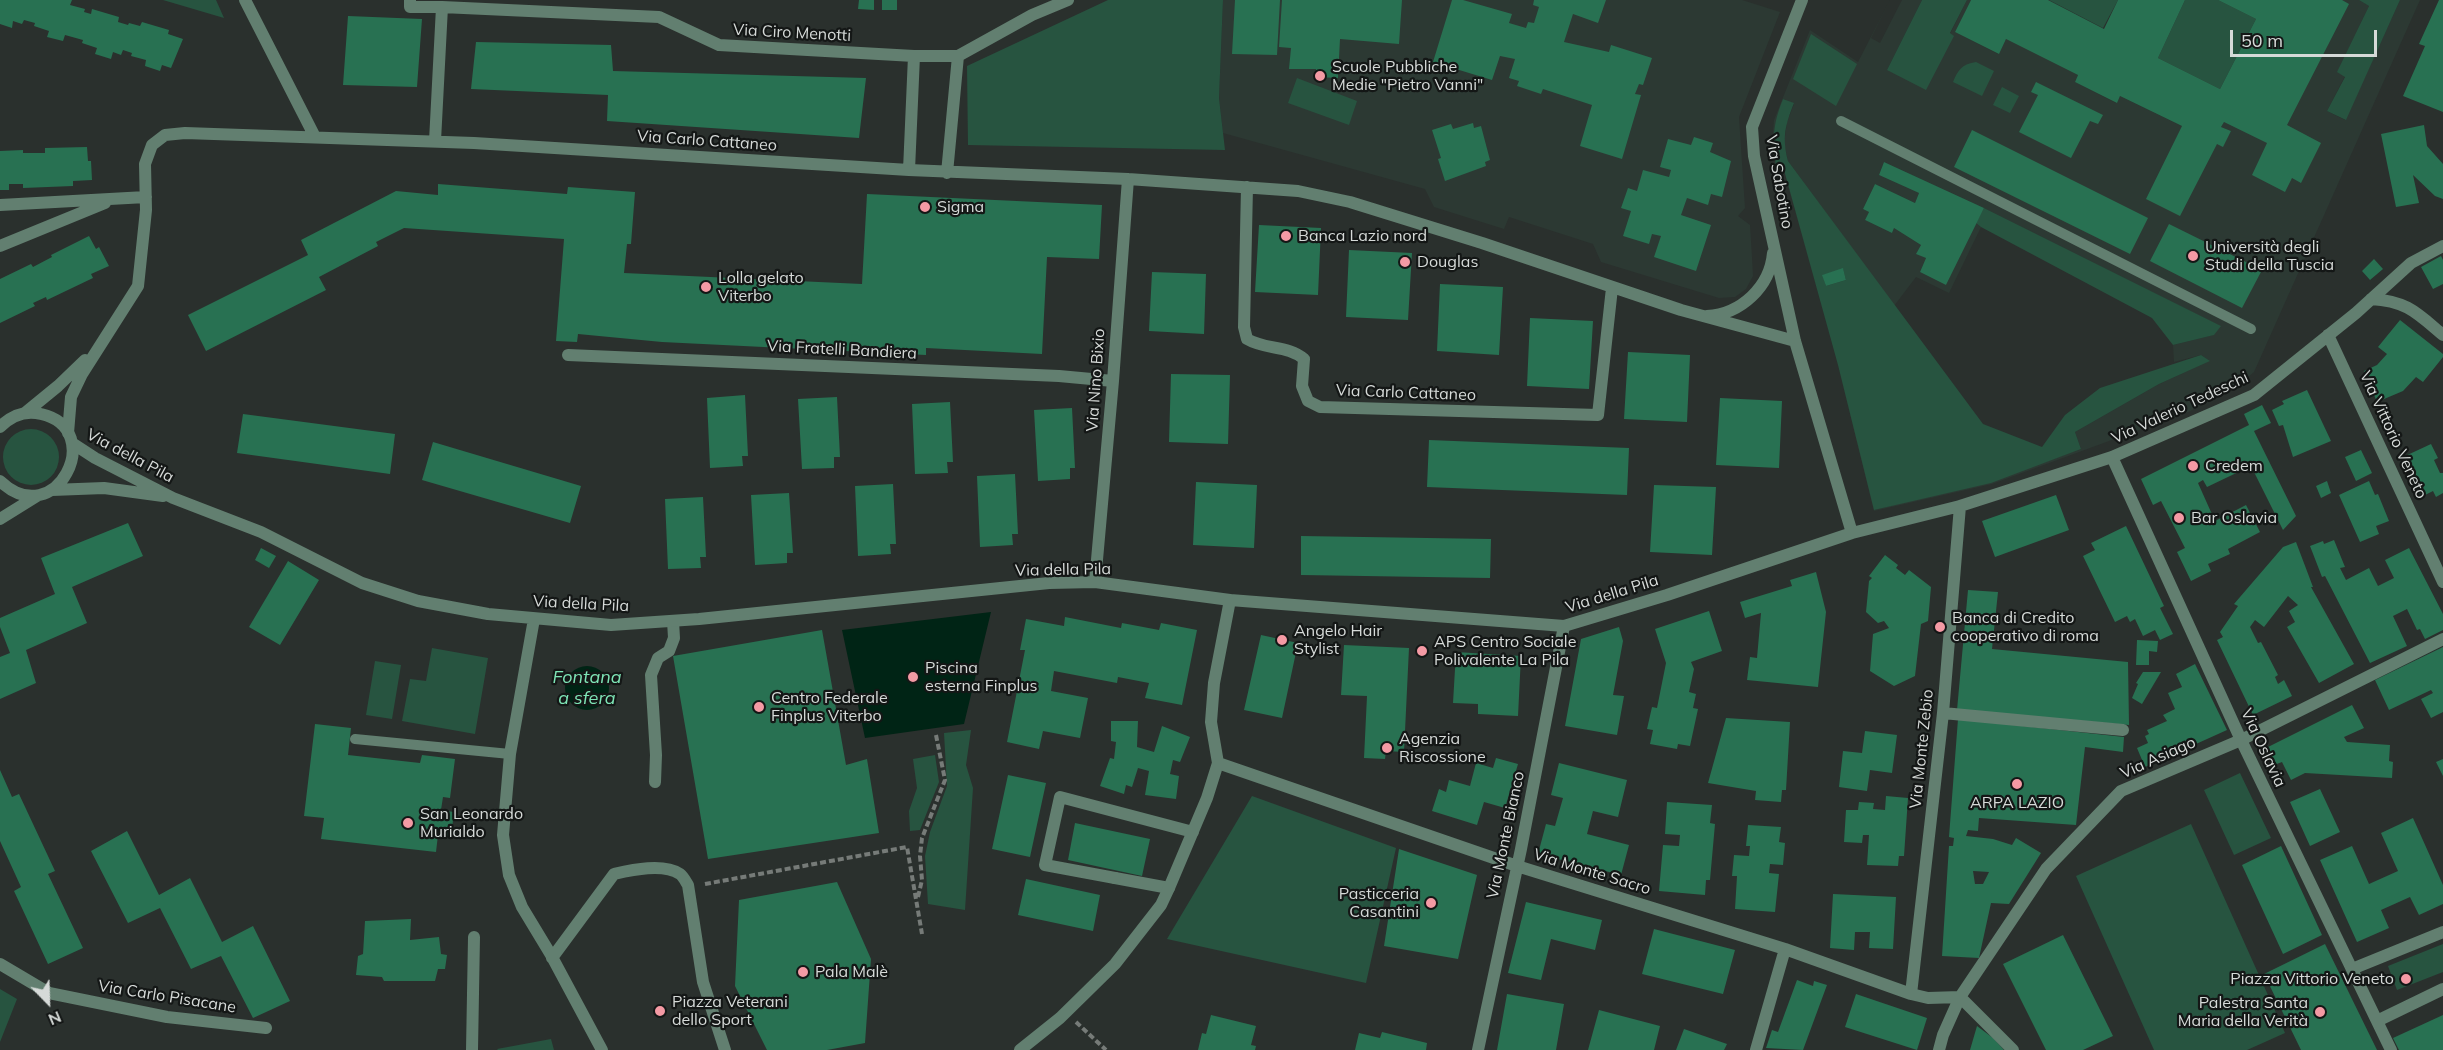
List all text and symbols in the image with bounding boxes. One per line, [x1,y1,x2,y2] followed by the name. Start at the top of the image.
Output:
[2233,18,2380,56] scale bar
[732,20,852,46] street label: Via Ciro Menotti
[2241,29,2283,52] text: 50 m
[1332,57,1483,95] place label: Scuole Pubbliche Medie "Pietro Vanni"
[1313,69,1327,83] marker: Scuole Pubbliche Medie "Pietro Vanni"
[636,127,778,155] street label: Via Carlo Cattaneo
[1761,134,1797,230] street label: Via Sabotino
[937,197,984,217] place label: Sigma
[918,200,932,214] marker: Sigma
[1298,226,1427,246] place label: Banca Lazio nord
[1279,229,1293,243] marker: Banca Lazio nord
[2205,237,2334,275] place label: Università degli Studi della Tuscia
[2186,249,2200,263] marker: Università degli Studi della Tuscia
[1417,252,1478,272] place label: Douglas
[1398,255,1412,269] marker: Douglas
[718,268,804,306] place label: Lolla gelato Viterbo
[699,280,713,294] marker: Lolla gelato Viterbo
[1083,328,1109,432] street label: Via Nino Bixio
[767,336,917,364] street label: Via Fratelli Bandiera
[2109,368,2251,448] street label: Via Valerio Tedeschi
[2355,368,2431,502] street label: Via Vittorio Veneto
[1336,381,1476,405] street label: Via Carlo Cattaneo
[83,425,177,487] street label: Via della Pila
[2205,456,2263,476] place label: Credem
[2186,459,2200,473] marker: Credem
[2191,508,2277,528] place label: Bar Oslavia
[2172,511,2186,525] marker: Bar Oslavia
[1015,560,1111,580] street label: Via della Pila
[1563,571,1661,617] street label: Via della Pila
[533,592,629,616] street label: Via della Pila
[1952,608,2099,646] place label: Banca di Credito cooperativo di roma
[1933,620,1947,634] marker: Banca di Credito cooperativo di roma
[1294,621,1382,659] place label: Angelo Hair Stylist
[1434,632,1576,670] place label: APS Centro Sociale Polivalente La Pila
[1275,633,1289,647] marker: Angelo Hair Stylist
[1415,644,1429,658] marker: APS Centro Sociale Polivalente La Pila
[925,658,1037,696] place label: Piscina esterna Finplus
[552,667,622,710] water label: Fontana a sfera
[906,670,920,684] marker: Piscina esterna Finplus
[771,688,888,726] place label: Centro Federale Finplus Viterbo
[1906,688,1938,810] street label: Via Monte Zebio
[752,700,766,714] marker: Centro Federale Finplus Viterbo
[2236,706,2290,790] street label: Via Oslavia
[1399,729,1486,767] place label: Agenzia Riscossione
[2117,733,2199,783] street label: Via Asiago
[1380,741,1394,755] marker: Agenzia Riscossione
[1483,769,1529,901] street label: Via Monte Bianco
[2010,777,2024,791] marker: ARPA LAZIO
[1970,793,2064,813] place label: ARPA LAZIO
[420,804,523,842] place label: San Leonardo Murialdo
[401,816,415,830] marker: San Leonardo Murialdo
[1531,845,1653,899] street label: Via Monte Sacro
[1339,884,1419,922] place label: Pasticceria Casantini
[1424,896,1438,910] marker: Pasticceria Casantini
[815,962,888,982] place label: Pala Malè
[796,965,810,979] marker: Pala Malè
[2230,969,2394,989] place label: Piazza Vittorio Veneto
[18,972,78,1032] north arrow
[2399,972,2413,986] marker: Piazza Vittorio Veneto
[97,977,237,1017] street label: Via Carlo Pisacane
[672,992,788,1030] place label: Piazza Veterani dello Sport
[2178,993,2308,1031] place label: Palestra Santa Maria della Verità
[653,1004,667,1018] marker: Piazza Veterani dello Sport
[2313,1005,2327,1019] marker: Palestra Santa Maria della Verità
[46,1007,65,1030] text: N

